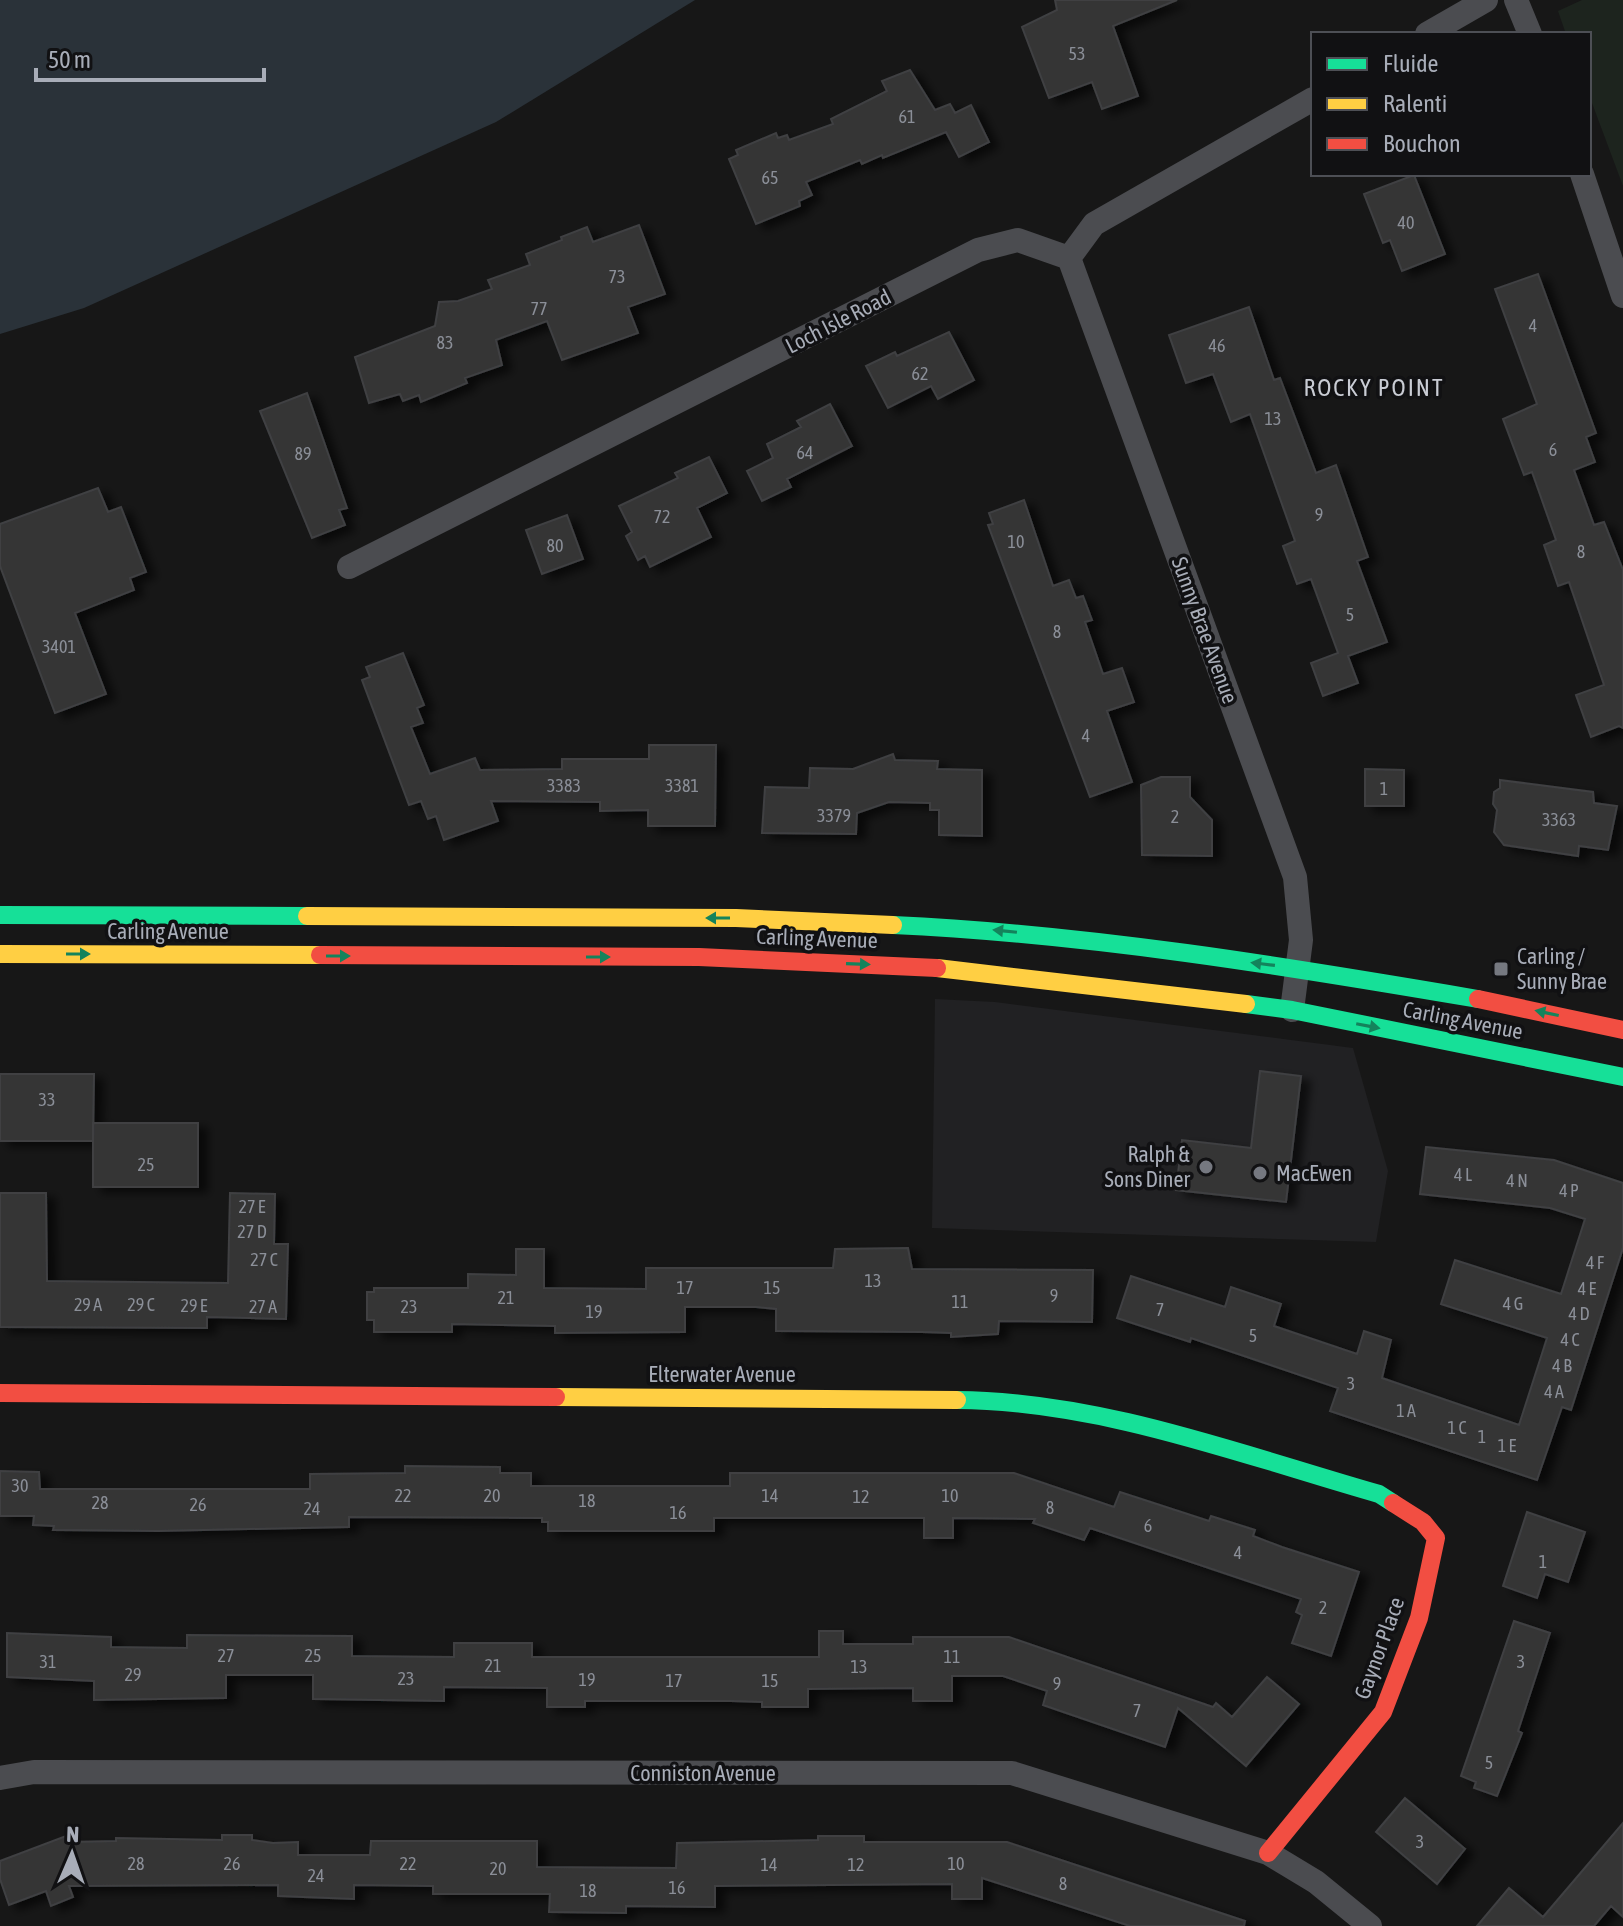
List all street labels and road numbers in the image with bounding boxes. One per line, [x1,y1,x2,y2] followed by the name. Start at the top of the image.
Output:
[781,283,895,359] street label: Loch Isle Road
[1166,553,1244,707] street label: Sunny Brae Avenue
[107,918,229,944] street label: Carling Avenue
[756,923,878,953] street label: Carling Avenue
[1401,996,1525,1044] street label: Carling Avenue
[648,1361,796,1387] street label: Elterwater Avenue
[1349,1594,1409,1702] street label: Gaynor Place
[630,1760,776,1786] street label: Conniston Avenue

